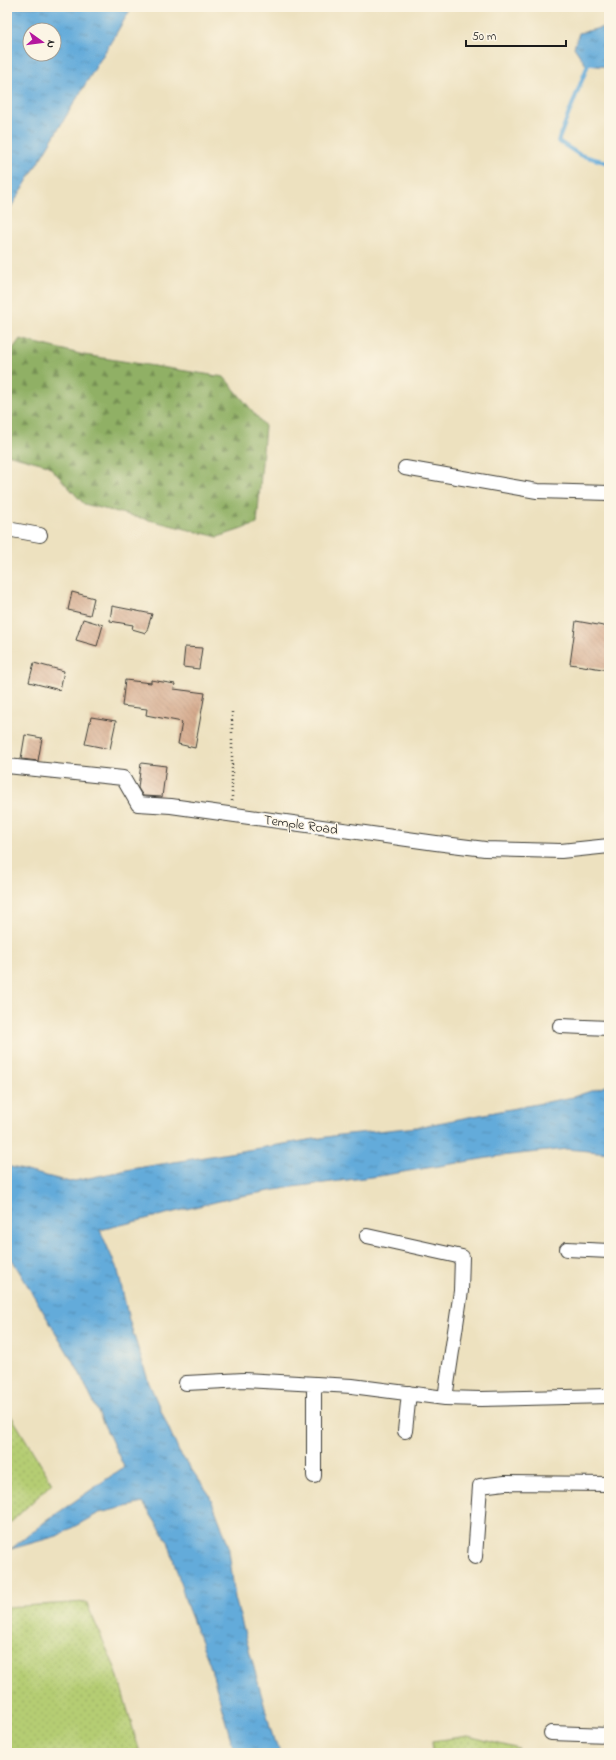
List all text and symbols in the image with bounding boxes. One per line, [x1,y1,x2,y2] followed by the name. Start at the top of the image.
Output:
[22,22,62,62] north arrow
[466,22,566,48] scale bar
[472,28,496,46] text: 50 m
[42,39,59,50] text: N
[262,810,339,841] street label: Temple Road

